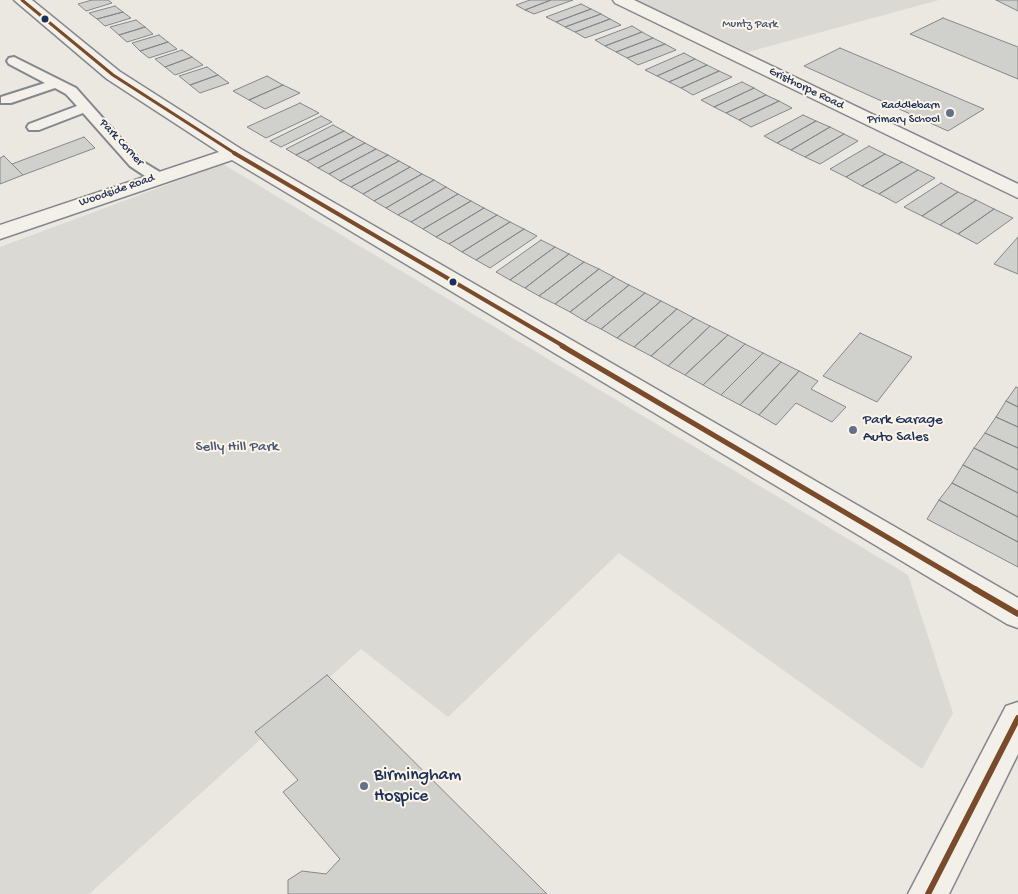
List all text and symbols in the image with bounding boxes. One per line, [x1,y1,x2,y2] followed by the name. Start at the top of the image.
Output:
[40,14,50,24] unlabelled marker
[722,18,778,32] park label: Muntz Park
[766,65,846,113] street label: Gristhorpe Road
[867,99,940,127] place label: Raddlebarn Primary School
[944,107,956,119] marker: Raddlebarn Primary School
[96,117,146,169] street label: Park Corner
[77,171,157,211] street label: Woodside Road
[448,277,458,287] unlabelled marker
[863,412,943,447] place label: Park Garage Auto Sales
[847,424,859,436] marker: Park Garage Auto Sales
[196,439,278,457] park label: Selly Hill Park
[374,765,461,808] place label: Birmingham Hospice
[358,780,370,792] marker: Birmingham Hospice

